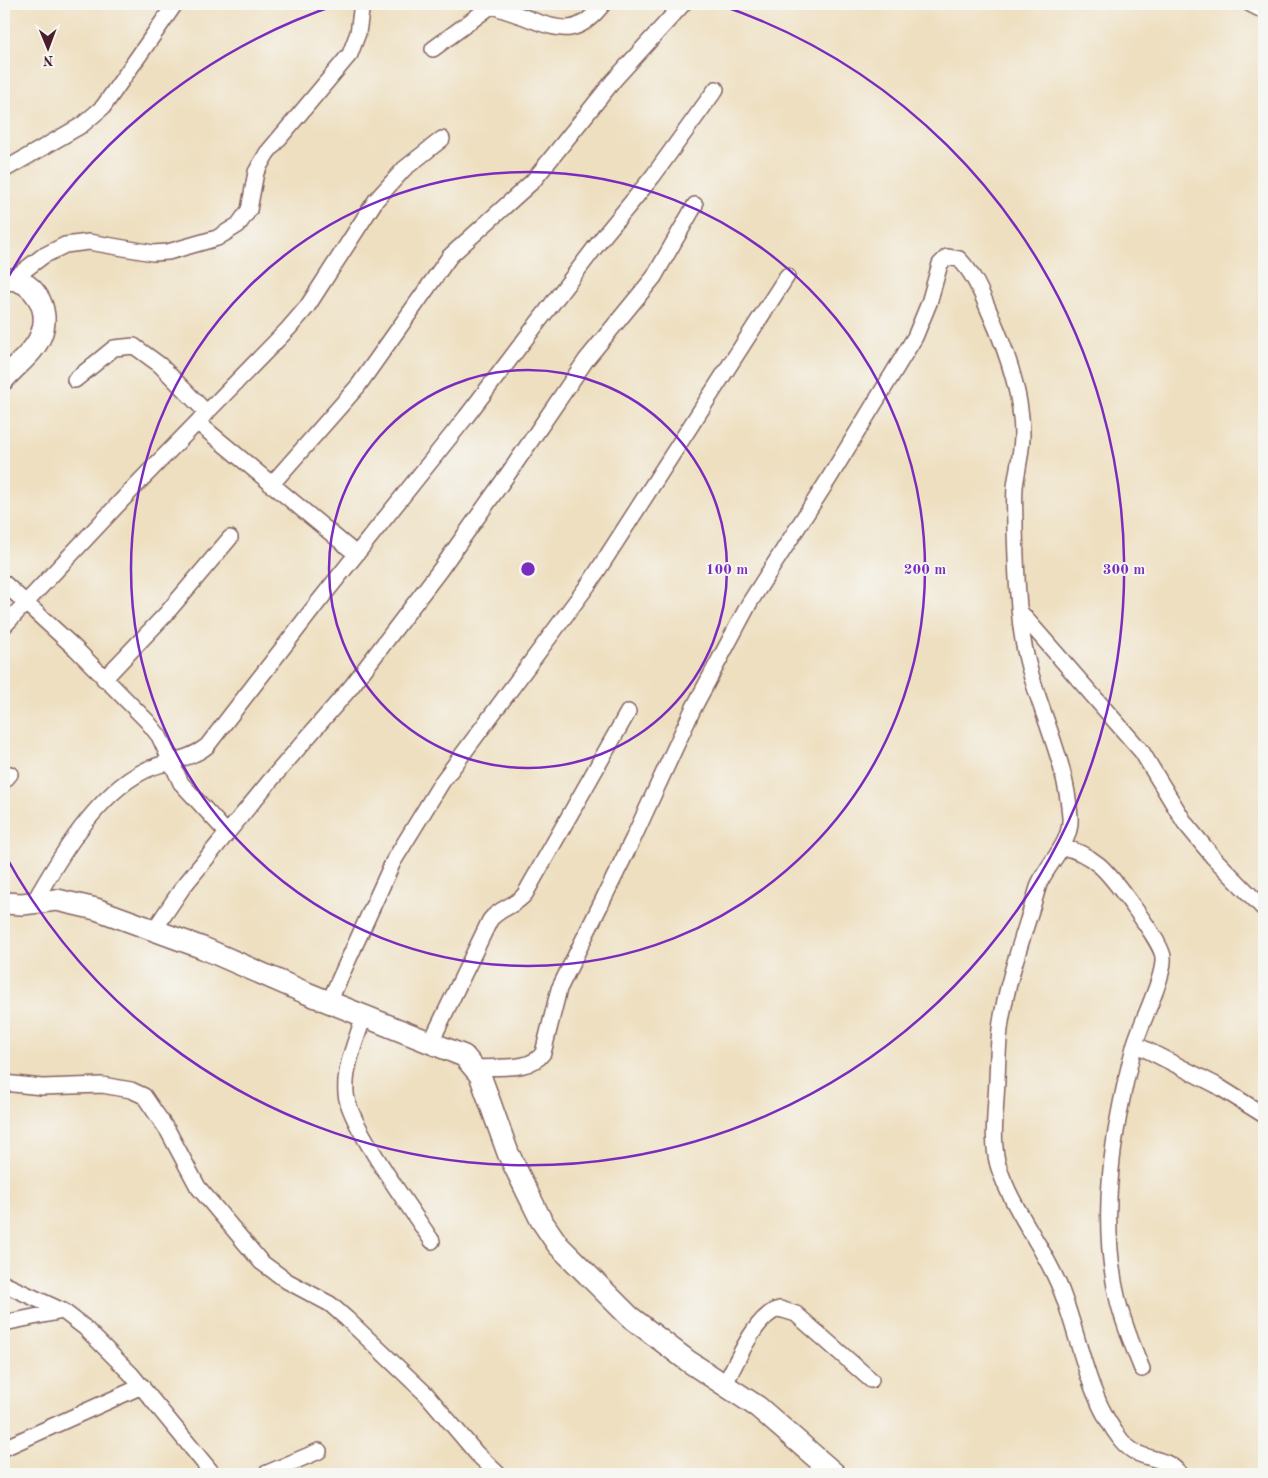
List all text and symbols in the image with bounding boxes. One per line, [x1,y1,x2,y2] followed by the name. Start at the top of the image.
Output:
[22,22,72,72] north arrow
[42,53,54,67] text: N
[519,560,537,578] centre of rings
[706,563,748,578] text: 100 m
[904,563,946,578] text: 200 m
[1103,563,1145,578] text: 300 m

